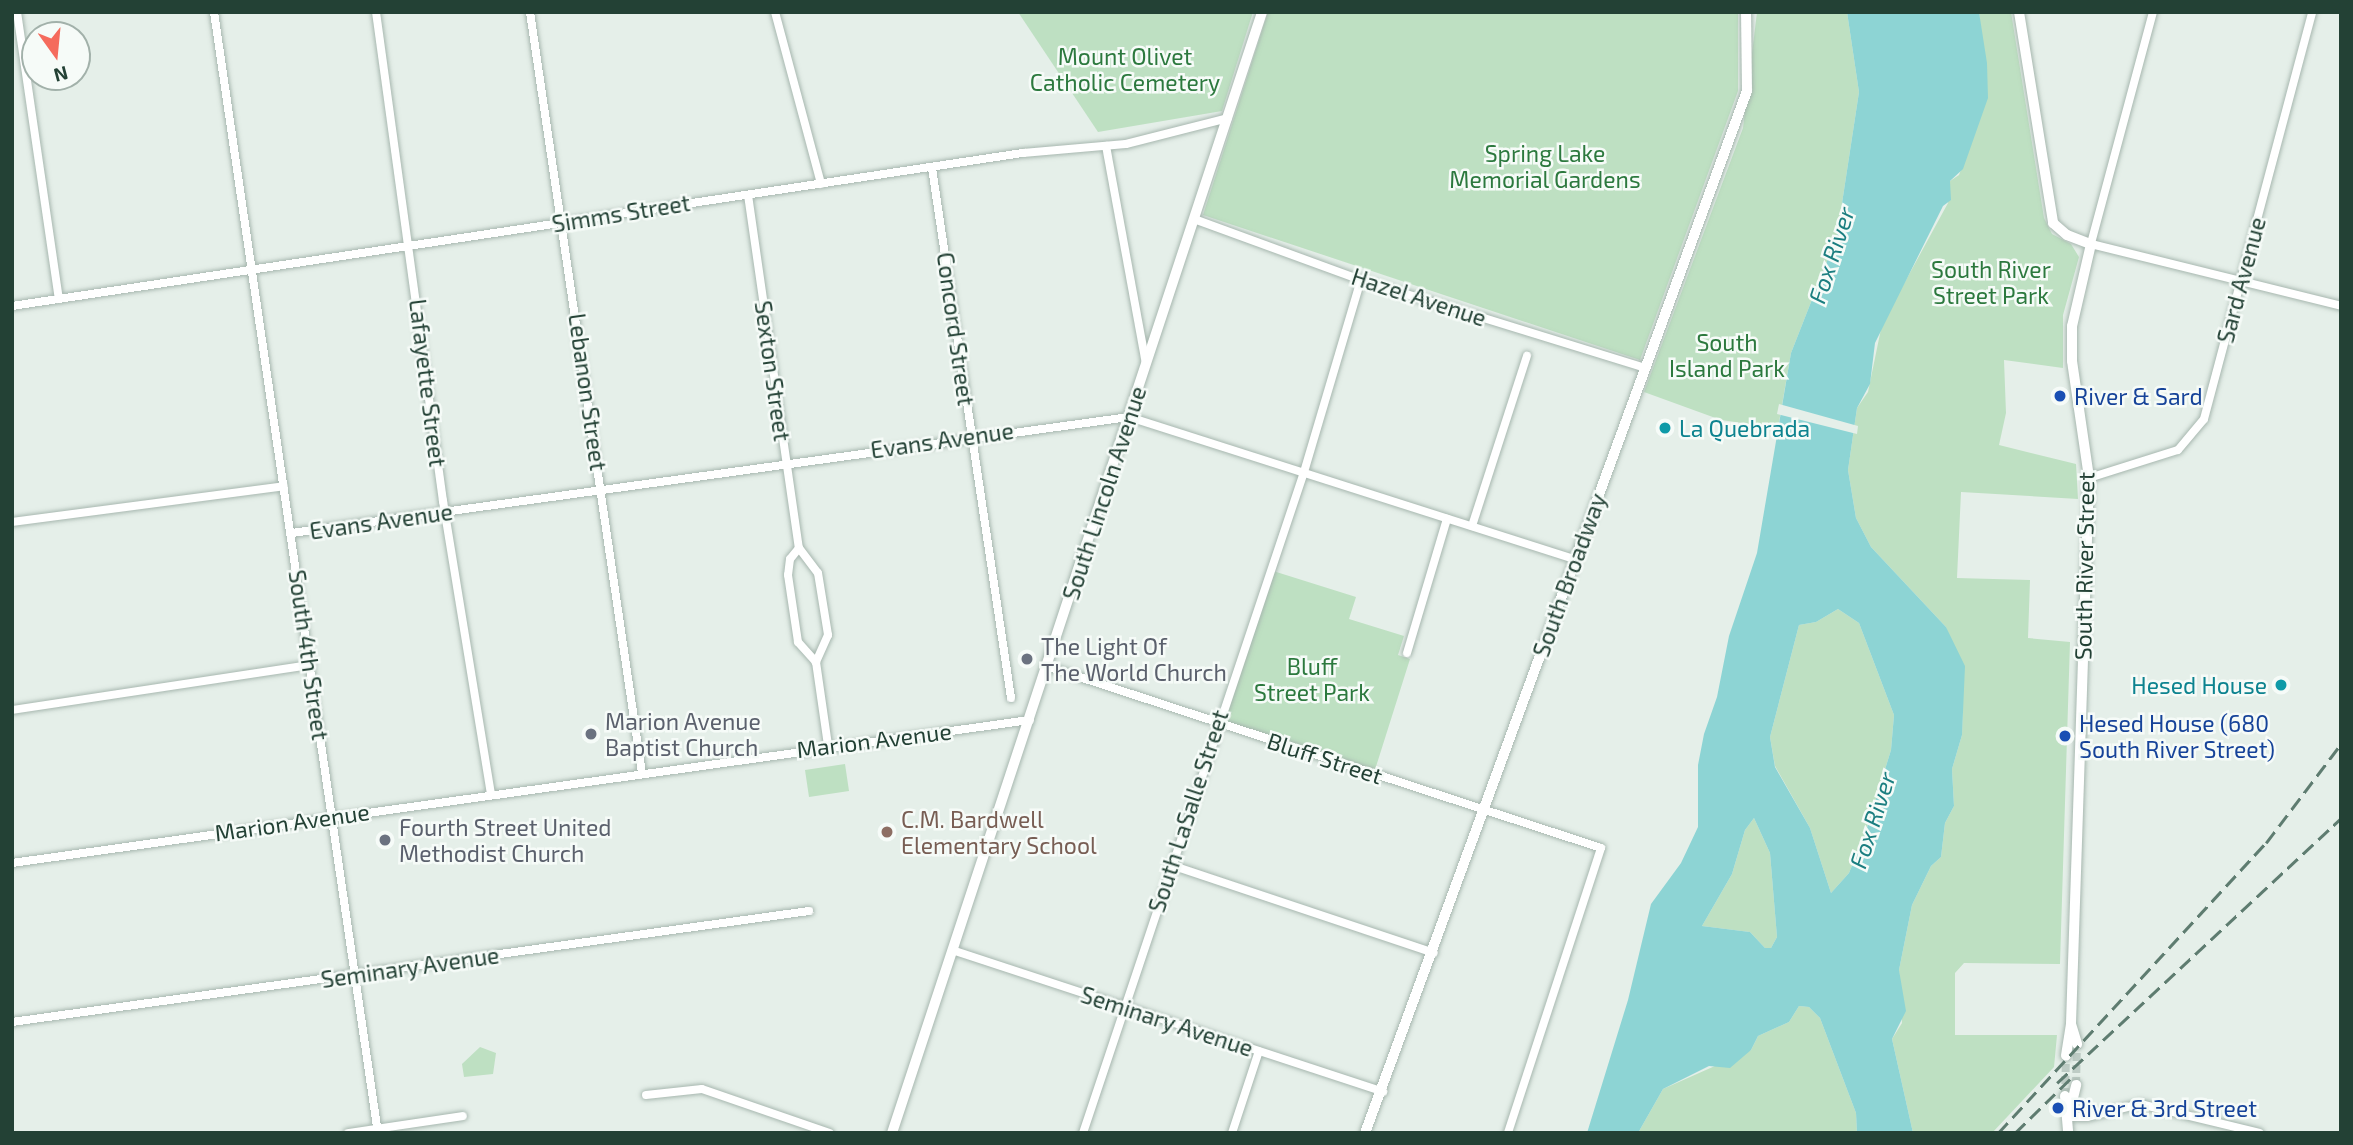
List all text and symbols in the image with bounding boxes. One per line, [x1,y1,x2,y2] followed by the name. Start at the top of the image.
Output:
[21,21,91,91] north arrow
[1030,42,1220,96] park label: Mount Olivet Catholic Cemetery
[51,62,71,88] text: N
[1449,139,1641,193] park label: Spring Lake Memorial Gardens
[550,188,692,238] street label: Simms Street
[1802,203,1860,307] water label: Fox River
[2211,214,2271,346] street label: Sard Avenue
[932,250,980,408] street label: Concord Street
[1931,255,2051,309] park label: South River Street Park
[1348,262,1490,332] street label: Hazel Avenue
[404,297,452,469] street label: Lafayette Street
[749,299,797,443] street label: Sexton Street
[563,312,613,472] street label: Lebanon Street
[1669,328,1785,382] park label: South Island Park
[1056,382,1152,604] street label: South Lincoln Avenue
[2074,382,2203,410] place label: River & Sard
[2052,388,2068,404] marker: River & Sard
[1679,414,1810,442] place label: La Quebrada
[868,416,1016,464] street label: Evans Avenue
[1657,420,1673,436] marker: La Quebrada
[2069,471,2099,661] street label: South River Street
[1527,489,1611,661] street label: South Broadway
[307,497,455,545] street label: Evans Avenue
[283,568,335,742] street label: South 4th Street
[1041,632,1227,686] place label: The Light Of The World Church
[1019,651,1035,667] marker: The Light Of The World Church
[1254,652,1370,706] park label: Bluff Street Park
[2131,671,2267,699] place label: Hesed House
[2273,677,2289,693] marker: Hesed House
[1142,706,1234,916] street label: South LaSalle Street
[605,707,761,761] place label: Marion Avenue Baptist Church
[2079,709,2275,763] place label: Hesed House (680 South River Street)
[795,717,953,763] street label: Marion Avenue
[583,726,599,742] marker: Marion Avenue Baptist Church
[1264,726,1386,790] street label: Bluff Street
[2057,728,2073,744] marker: Hesed House (680 South River Street)
[1843,768,1901,872] water label: Fox River
[213,797,371,847] street label: Marion Avenue
[901,805,1097,859] place label: C.M. Bardwell Elementary School
[399,813,611,867] place label: Fourth Street United Methodist Church
[879,824,895,840] marker: C.M. Bardwell Elementary School
[377,832,393,848] marker: Fourth Street United Methodist Church
[319,941,501,993] street label: Seminary Avenue
[1077,980,1257,1062] street label: Seminary Avenue
[2072,1094,2258,1122] place label: River & 3rd Street
[2050,1100,2066,1116] marker: River & 3rd Street

